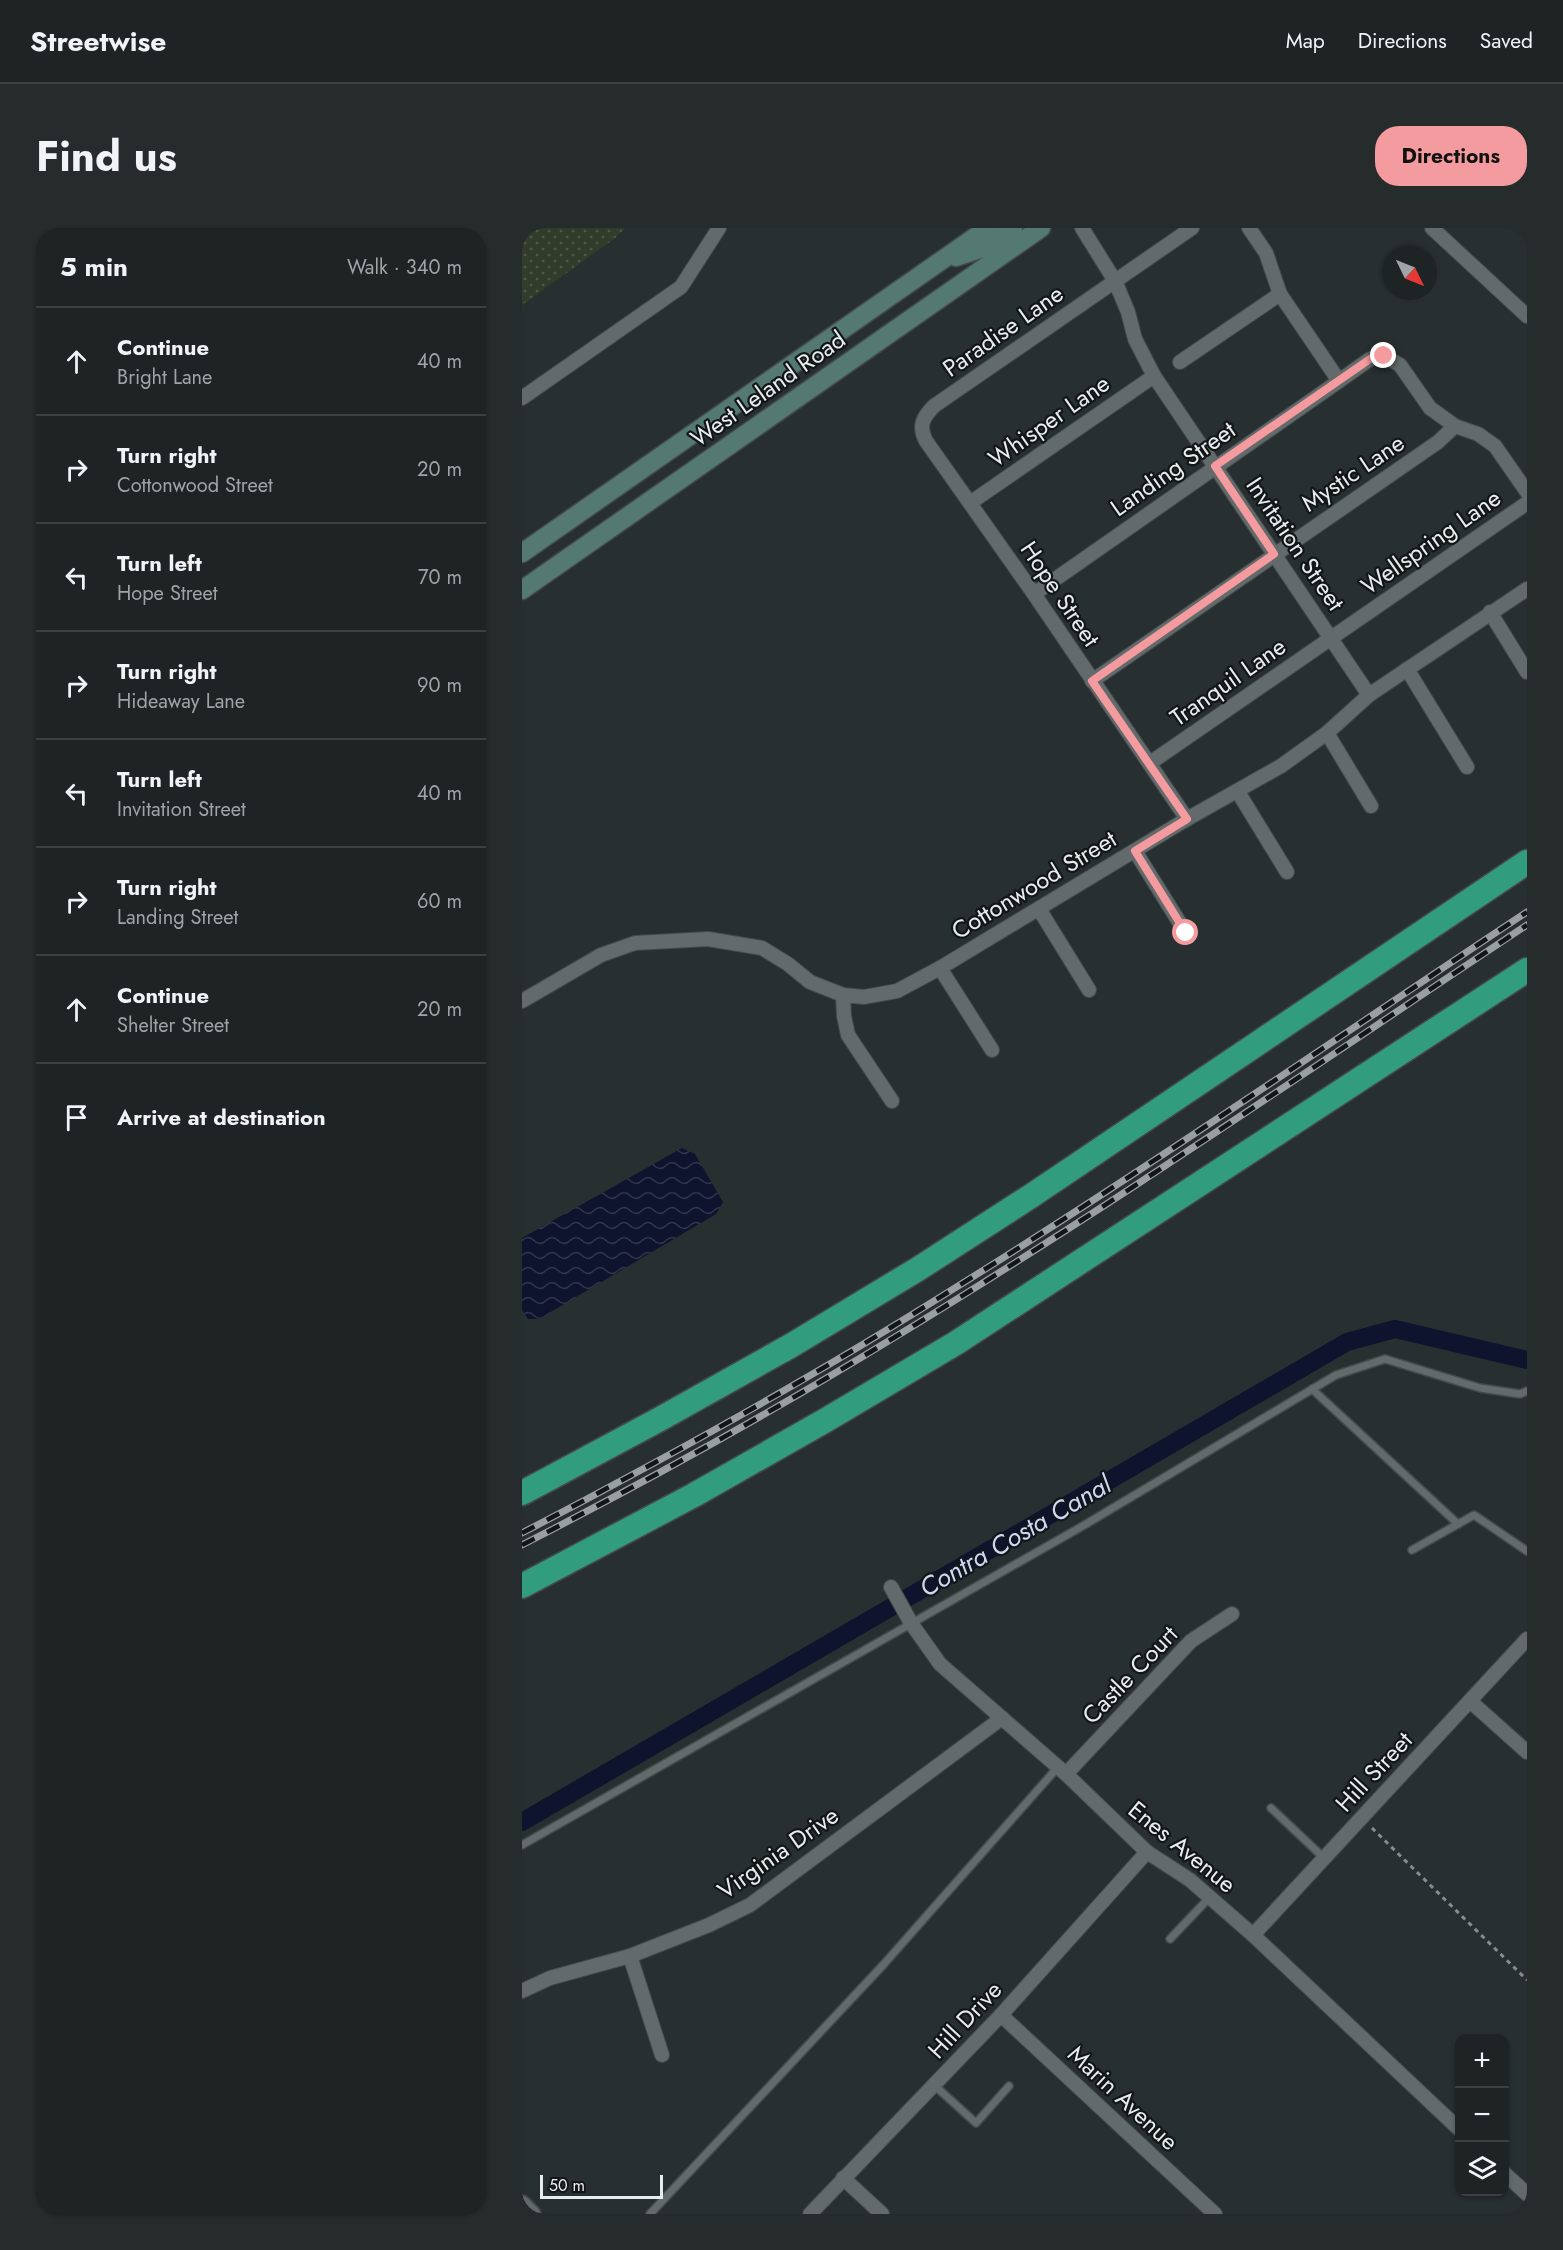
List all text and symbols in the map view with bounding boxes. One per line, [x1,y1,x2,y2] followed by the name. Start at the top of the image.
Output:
[30,21,166,62] text: Streetwise
[1286,26,1325,56] text: Map
[1358,26,1447,56] text: Directions
[1480,26,1533,56] text: Saved
[36,126,177,187] text: Find us
[1375,126,1527,186] button: Directions
[1383,246,1437,300] north arrow
[60,248,128,286] text: 5 min
[347,253,462,282] text: Walk · 340 m
[935,276,1070,385] street label: Paradise Lane
[683,322,852,455] street label: West Leland Road
[117,331,209,363] text: Continue
[1370,342,1396,368] route end
[60,345,93,378] icon: ahead
[417,347,462,376] text: 40 m
[117,363,212,392] text: Bright Lane
[981,366,1117,475] street label: Whisper Lane
[1103,412,1243,525] street label: Landing Street
[1294,425,1411,520] street label: Mystic Lane
[117,439,217,471] text: Turn right
[60,453,93,486] icon: right
[417,455,462,484] text: 20 m
[1238,470,1353,618] street label: Invitation Street
[117,471,273,500] text: Cottonwood Street
[1354,480,1508,603] street label: Wellspring Lane
[1012,534,1109,654] street label: Hope Street
[117,547,202,579] text: Turn left
[60,561,93,594] icon: left
[418,563,462,592] text: 70 m
[117,579,218,608] text: Hope Street
[1163,629,1293,734] street label: Tranquil Lane
[117,655,217,687] text: Turn right
[60,669,93,702] icon: right
[417,671,462,700] text: 90 m
[117,687,245,716] text: Hideaway Lane
[117,763,202,795] text: Turn left
[60,777,93,810] icon: left
[417,779,462,808] text: 40 m
[117,795,246,824] text: Invitation Street
[945,821,1123,948] street label: Cottonwood Street
[117,871,217,903] text: Turn right
[60,885,93,918] icon: right
[417,887,462,916] text: 60 m
[117,903,238,932] text: Landing Street
[1172,919,1198,945] route start
[117,979,209,1011] text: Continue
[60,993,93,1026] icon: ahead
[417,995,462,1024] text: 20 m
[117,1011,229,1040] text: Shelter Street
[60,1101,93,1134] icon: arrive
[117,1101,326,1133] text: Arrive at destination
[912,1465,1119,1606] water label: Contra Costa Canal
[1074,1618,1186,1732] street label: Castle Court
[1327,1723,1420,1820] street label: Hill Street
[1121,1792,1244,1901] street label: Enes Avenue
[710,1798,845,1907] street label: Virginia Drive
[919,1973,1010,2066] street label: Hill Drive
[1455,2034,1509,2196] map controls
[1455,2034,1509,2088] button: +
[1060,2037,1186,2158] street label: Marin Avenue
[1455,2088,1509,2142] button: −
[1455,2142,1509,2196] button: layers
[540,2172,663,2200] scale bar
[549,2174,585,2197] text: 50 m

